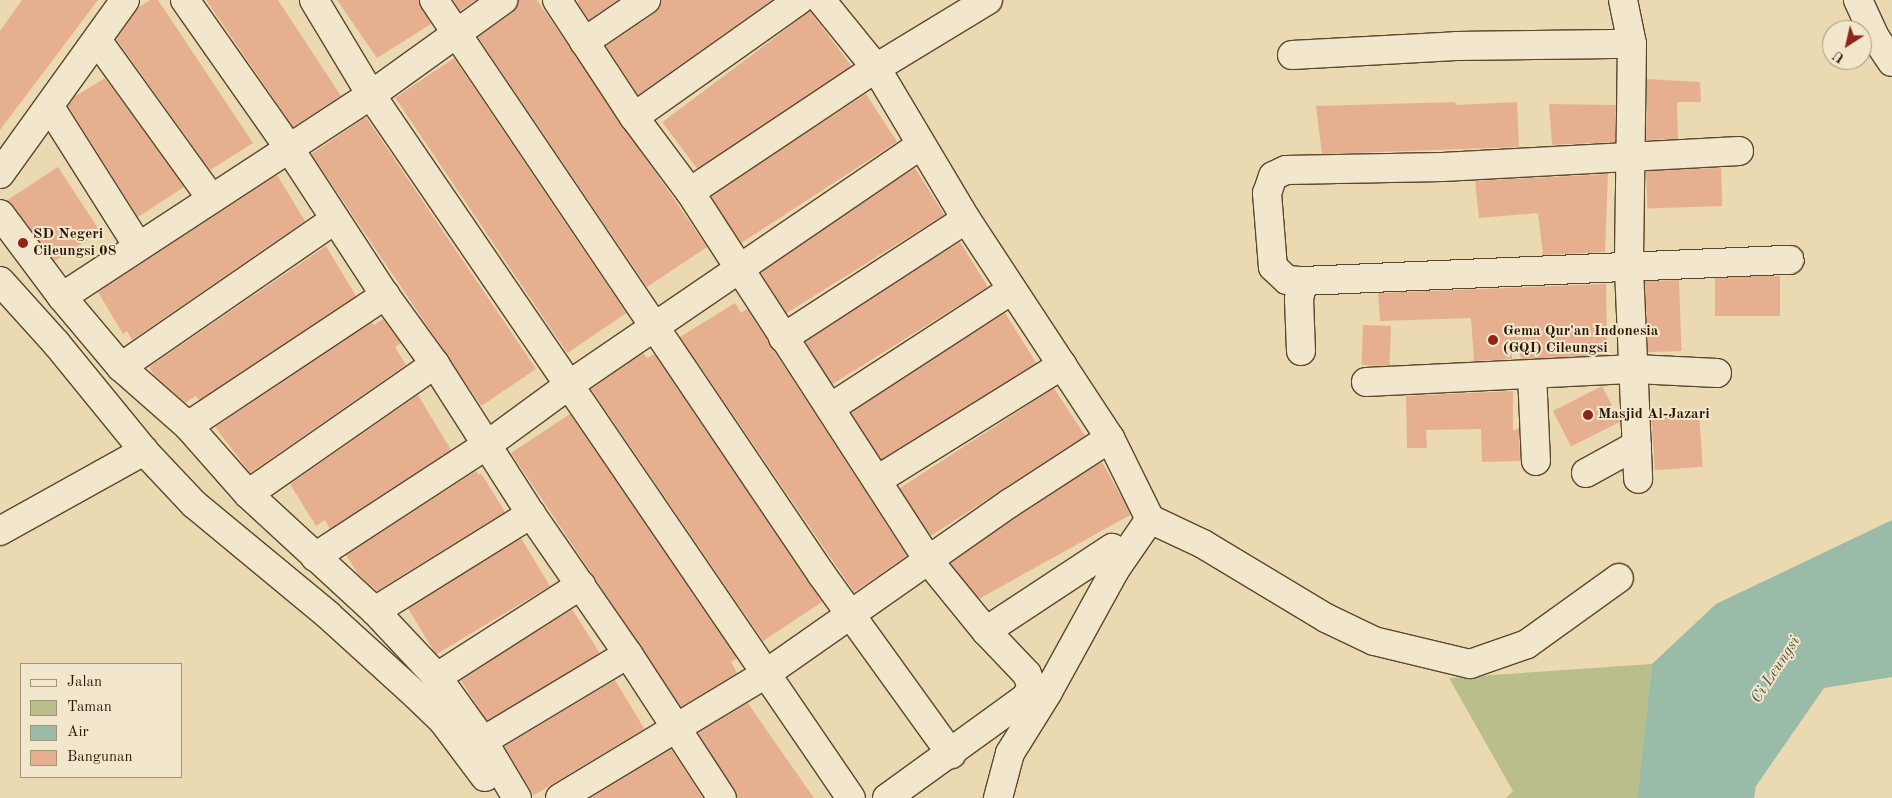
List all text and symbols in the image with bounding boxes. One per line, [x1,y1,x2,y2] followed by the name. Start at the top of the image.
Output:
[1822,20,1872,70] north arrow
[1830,48,1848,65] text: U
[33,225,116,260] place label: SD Negeri Cileungsi 08
[17,237,29,249] marker: SD Negeri Cileungsi 08
[1503,322,1658,357] place label: Gema Qur'an Indonesia (GQI) Cileungsi
[1487,334,1499,346] marker: Gema Qur'an Indonesia (GQI) Cileungsi
[1598,406,1710,424] place label: Masjid Al-Jazari
[1582,409,1594,421] marker: Masjid Al-Jazari
[1747,633,1805,707] water label: Ci Leungsi
[20,663,182,778] legend
[67,675,102,690] text: Jalan
[67,700,112,715] text: Taman
[67,725,89,740] text: Air
[67,750,133,765] text: Bangunan

